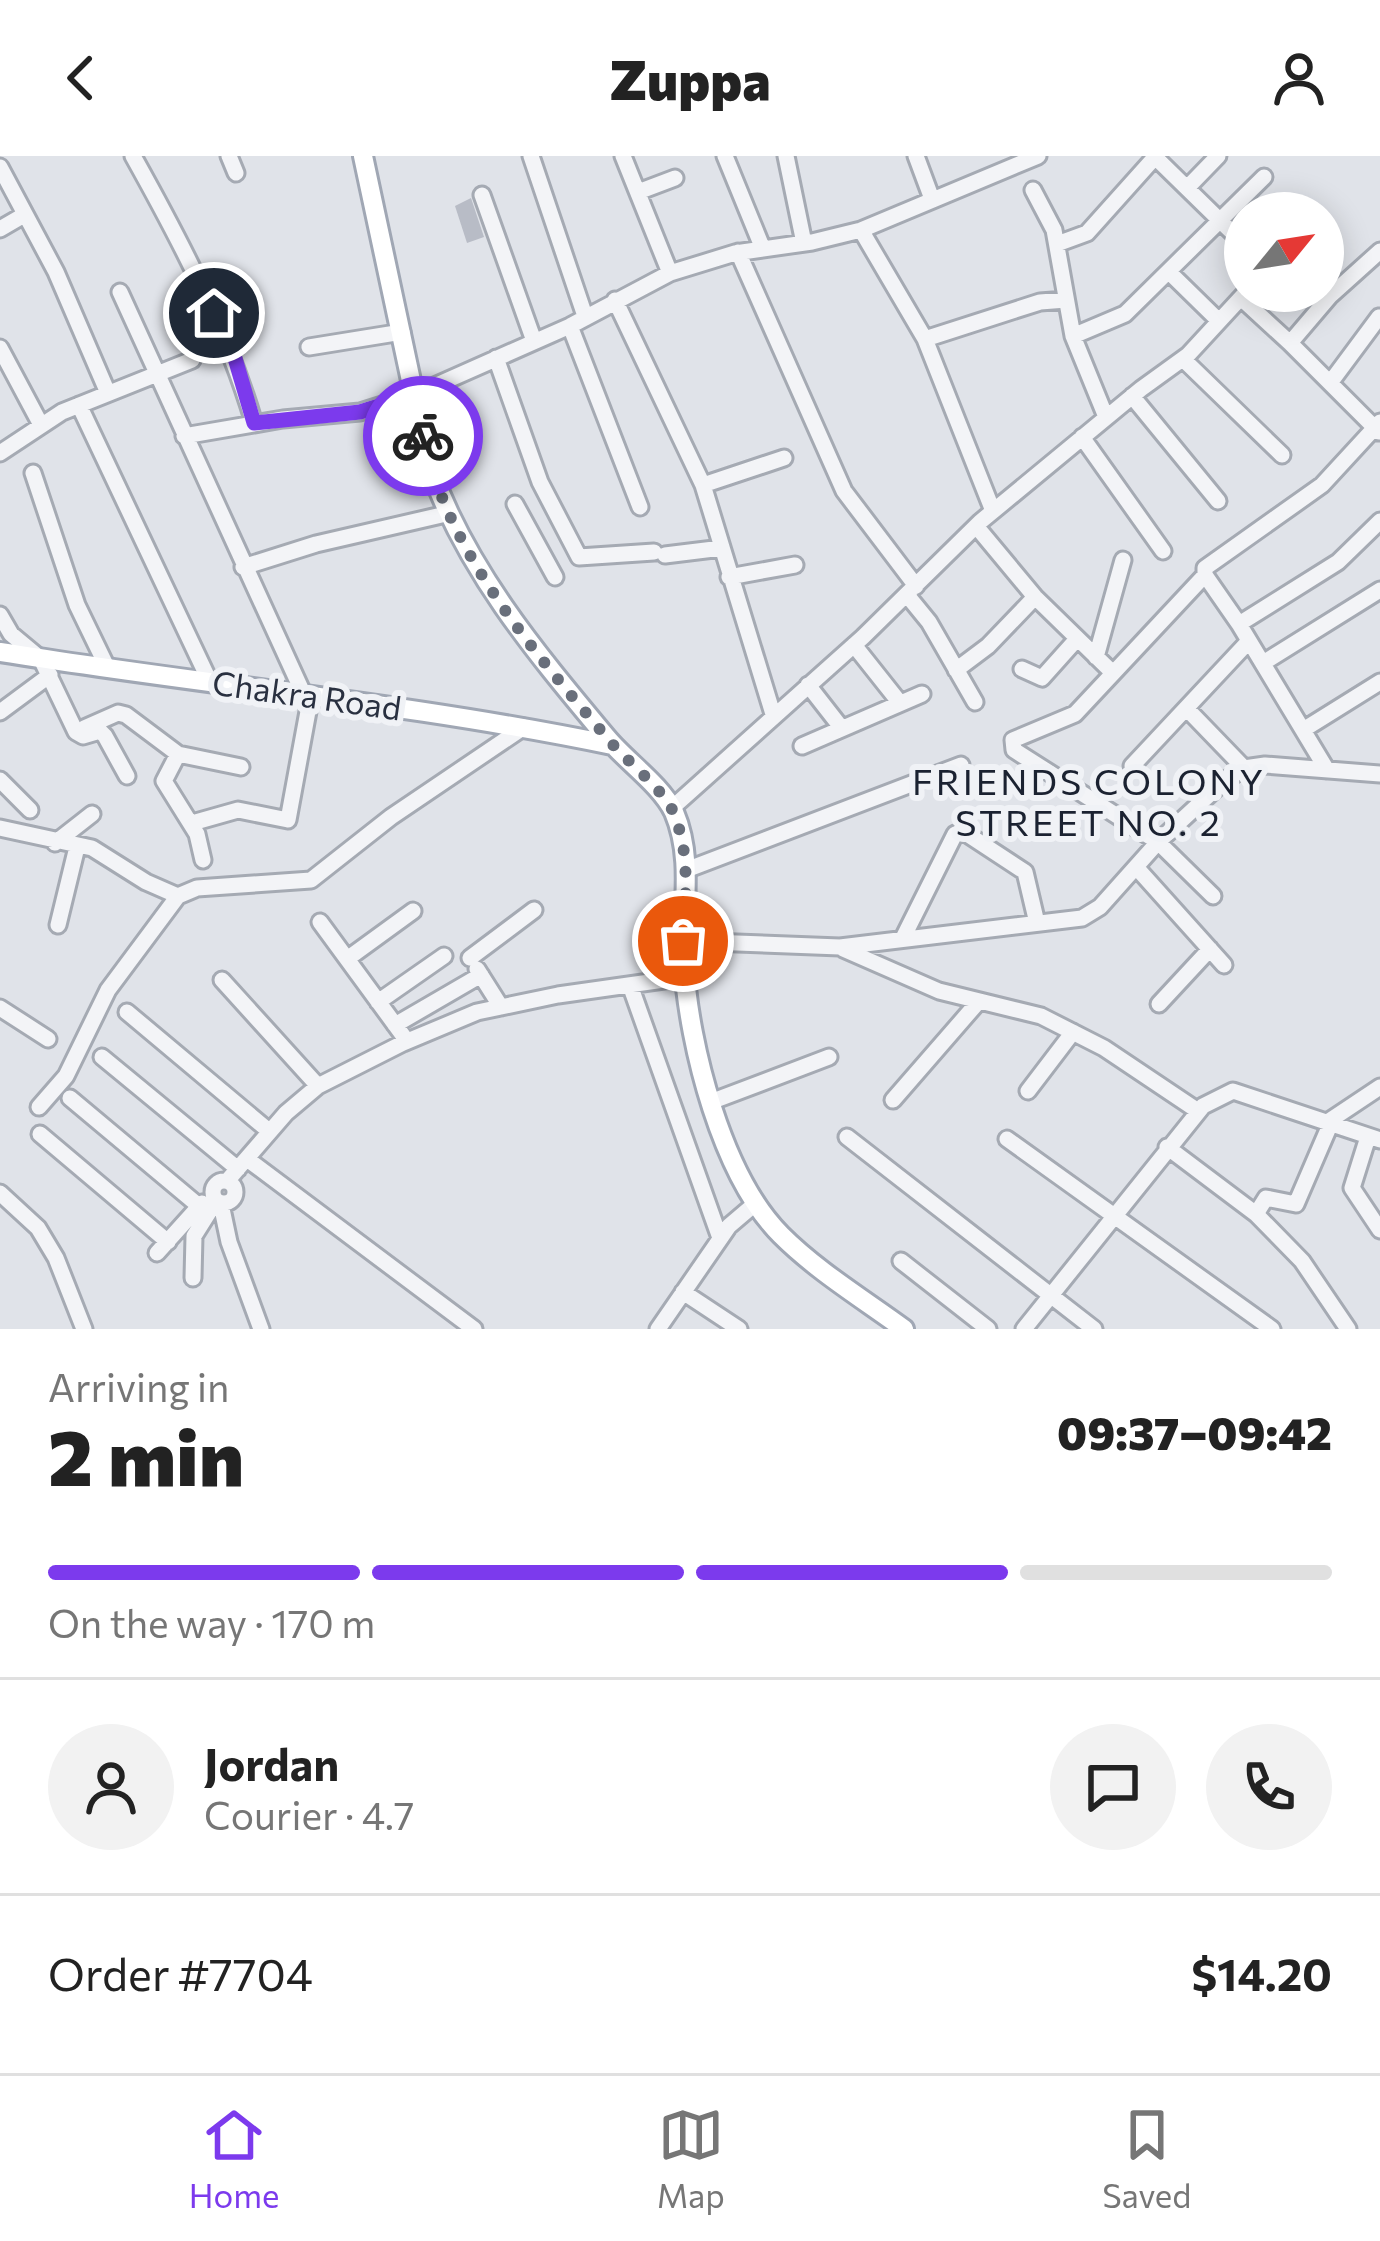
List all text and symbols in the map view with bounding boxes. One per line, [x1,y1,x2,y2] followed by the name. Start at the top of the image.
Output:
[48,45,114,111] icon: back
[609,45,771,111] text: Zuppa
[1266,45,1332,111] icon: person
[1224,192,1344,312] north arrow
[1224,192,1344,312] map controls
[163,262,265,364] pin
[181,280,247,346] icon: home
[363,376,483,496] courier
[390,403,456,469] icon: bike
[210,660,404,728] street label: Chakra Road
[912,758,1266,843] district label: FRIENDS COLONY STREET NO. 2
[632,890,734,992] pin
[650,908,716,974] icon: bag
[48,1362,229,1410] text: Arriving in
[1057,1404,1332,1459] text: 09:37–09:42
[48,1407,244,1502] text: 2 min
[48,1598,375,1646] text: On the way · 170 m
[48,1724,174,1850] button: person
[1050,1724,1176,1850] button: chat
[1206,1724,1332,1850] button: phone
[204,1735,339,1790] text: Jordan
[204,1790,414,1838] text: Courier · 4.7
[48,1945,313,2000] text: Order #7704
[1191,1945,1332,2000] text: $14.20
[189,2102,279,2215] tab: Home
[657,2102,725,2215] tab: Map
[1102,2102,1191,2215] tab: Saved

